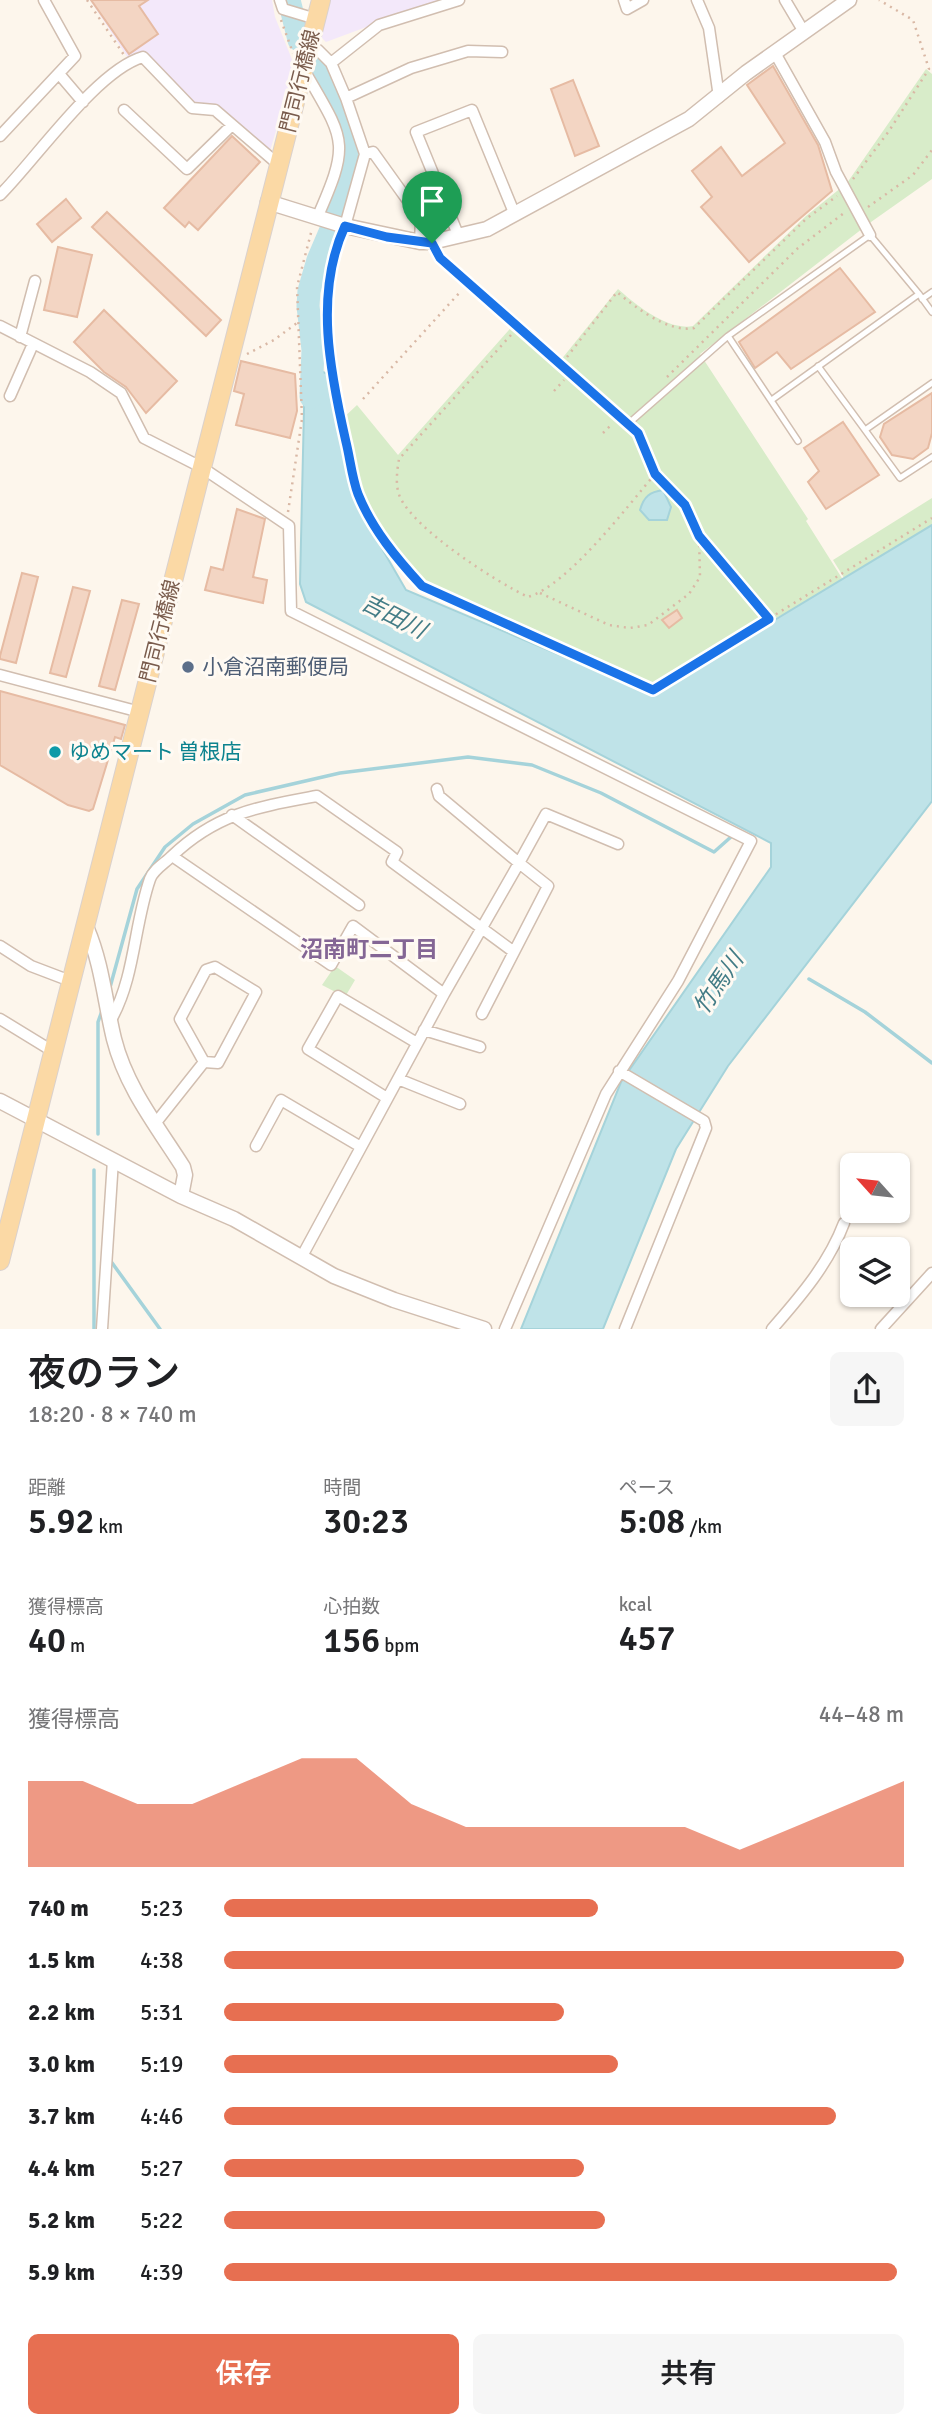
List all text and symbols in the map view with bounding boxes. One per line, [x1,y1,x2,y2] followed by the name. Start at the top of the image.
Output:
[275,27,325,135] street label: 門司行橋線
[402,171,462,243] pin
[413,182,451,220] icon: arrive
[135,577,185,685] street label: 門司行橋線
[356,588,434,646] water label: 吉田川
[202,654,349,680] place label: 小倉沼南郵便局
[180,659,196,675] marker: 小倉沼南郵便局
[69,739,242,765] place label: ゆめマート 曽根店
[47,744,63,760] marker: ゆめマート 曽根店
[300,935,438,964] district label: 沼南町二丁目
[687,944,751,1020] water label: 竹馬川
[840,1153,910,1223] north arrow
[840,1153,910,1307] map controls
[840,1237,910,1307] button: layers
[28,1350,180,1397] text: 夜のラン
[830,1352,904,1426] button: share
[28,1400,197,1429] text: 18:20 · 8 × 740 m
[28,1476,66,1500] text: 距離
[323,1476,361,1500] text: 時間
[619,1476,675,1500] text: ペース
[28,1500,94,1543] text: 5.92
[323,1500,409,1543] text: 30:23
[619,1500,685,1543] text: 5:08
[94,1515,123,1539] text: km
[685,1515,722,1539] text: /km
[619,1593,652,1617] text: kcal
[28,1595,104,1619] text: 獲得標高
[323,1595,380,1619] text: 心拍数
[619,1617,675,1660] text: 457
[28,1619,66,1662] text: 40
[323,1619,380,1662] text: 156
[66,1634,85,1658] text: m
[380,1634,419,1658] text: bpm
[819,1700,904,1729] text: 44–48 m
[28,1705,120,1734] text: 獲得標高
[28,1894,89,1923] text: 740 m
[140,1894,183,1923] text: 5:23
[28,1946,95,1975] text: 1.5 km
[140,1946,183,1975] text: 4:38
[28,1998,95,2027] text: 2.2 km
[140,1998,183,2027] text: 5:31
[28,2050,95,2079] text: 3.0 km
[140,2050,183,2079] text: 5:19
[28,2102,95,2131] text: 3.7 km
[140,2102,183,2131] text: 4:46
[28,2154,95,2183] text: 4.4 km
[140,2154,183,2183] text: 5:27
[28,2206,95,2235] text: 5.2 km
[140,2206,183,2235] text: 5:22
[28,2258,95,2287] text: 5.9 km
[140,2258,183,2287] text: 4:39
[28,2334,459,2414] button: 保存
[473,2334,904,2414] button: 共有

